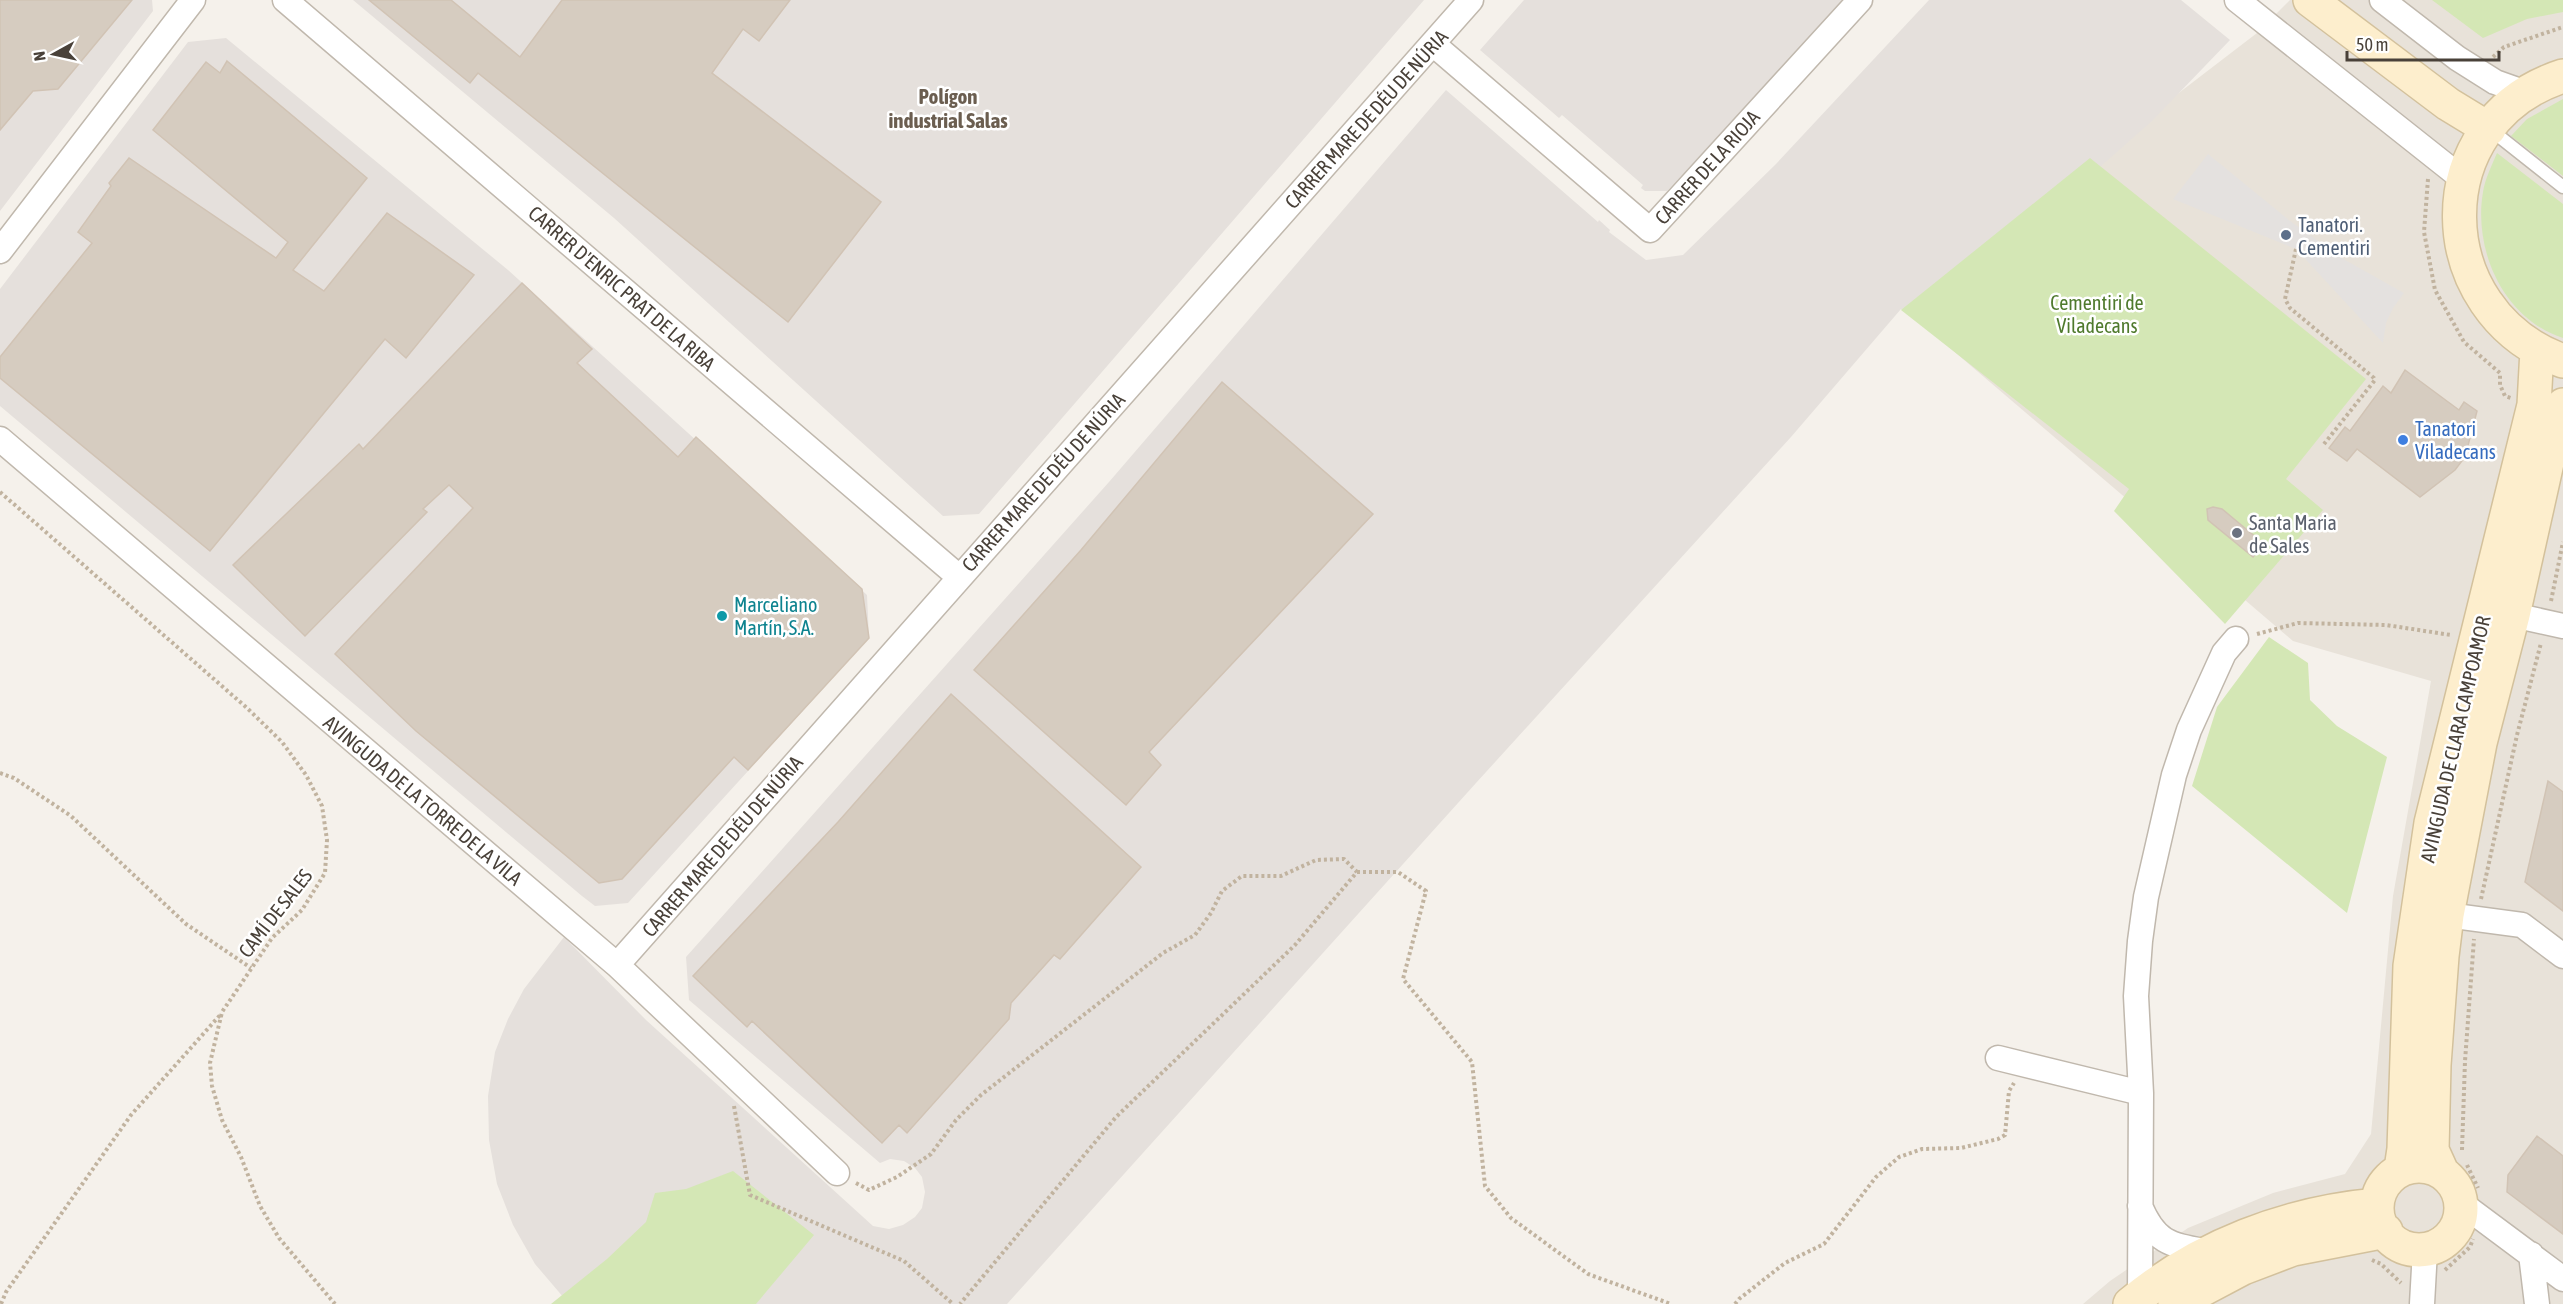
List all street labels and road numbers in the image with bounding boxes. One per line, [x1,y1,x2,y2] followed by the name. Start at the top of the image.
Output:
[1280,25,1452,213] street label: CARRER MARE DE DÉU DE NÚRIA
[1650,105,1764,229] street label: CARRER DE LA RIOJA
[524,201,720,375] street label: CARRER D'ENRIC PRAT DE LA RIBA
[957,388,1129,576] street label: CARRER MARE DE DÉU DE NÚRIA
[2415,613,2495,865] street label: AVINGUDA DE CLARA CAMPOAMOR
[319,710,527,890] street label: AVINGUDA DE LA TORRE DE LA VILA
[637,751,807,941] street label: CARRER MARE DE DÉU DE NÚRIA
[234,864,316,962] street label: CAMÍ DE SALES

